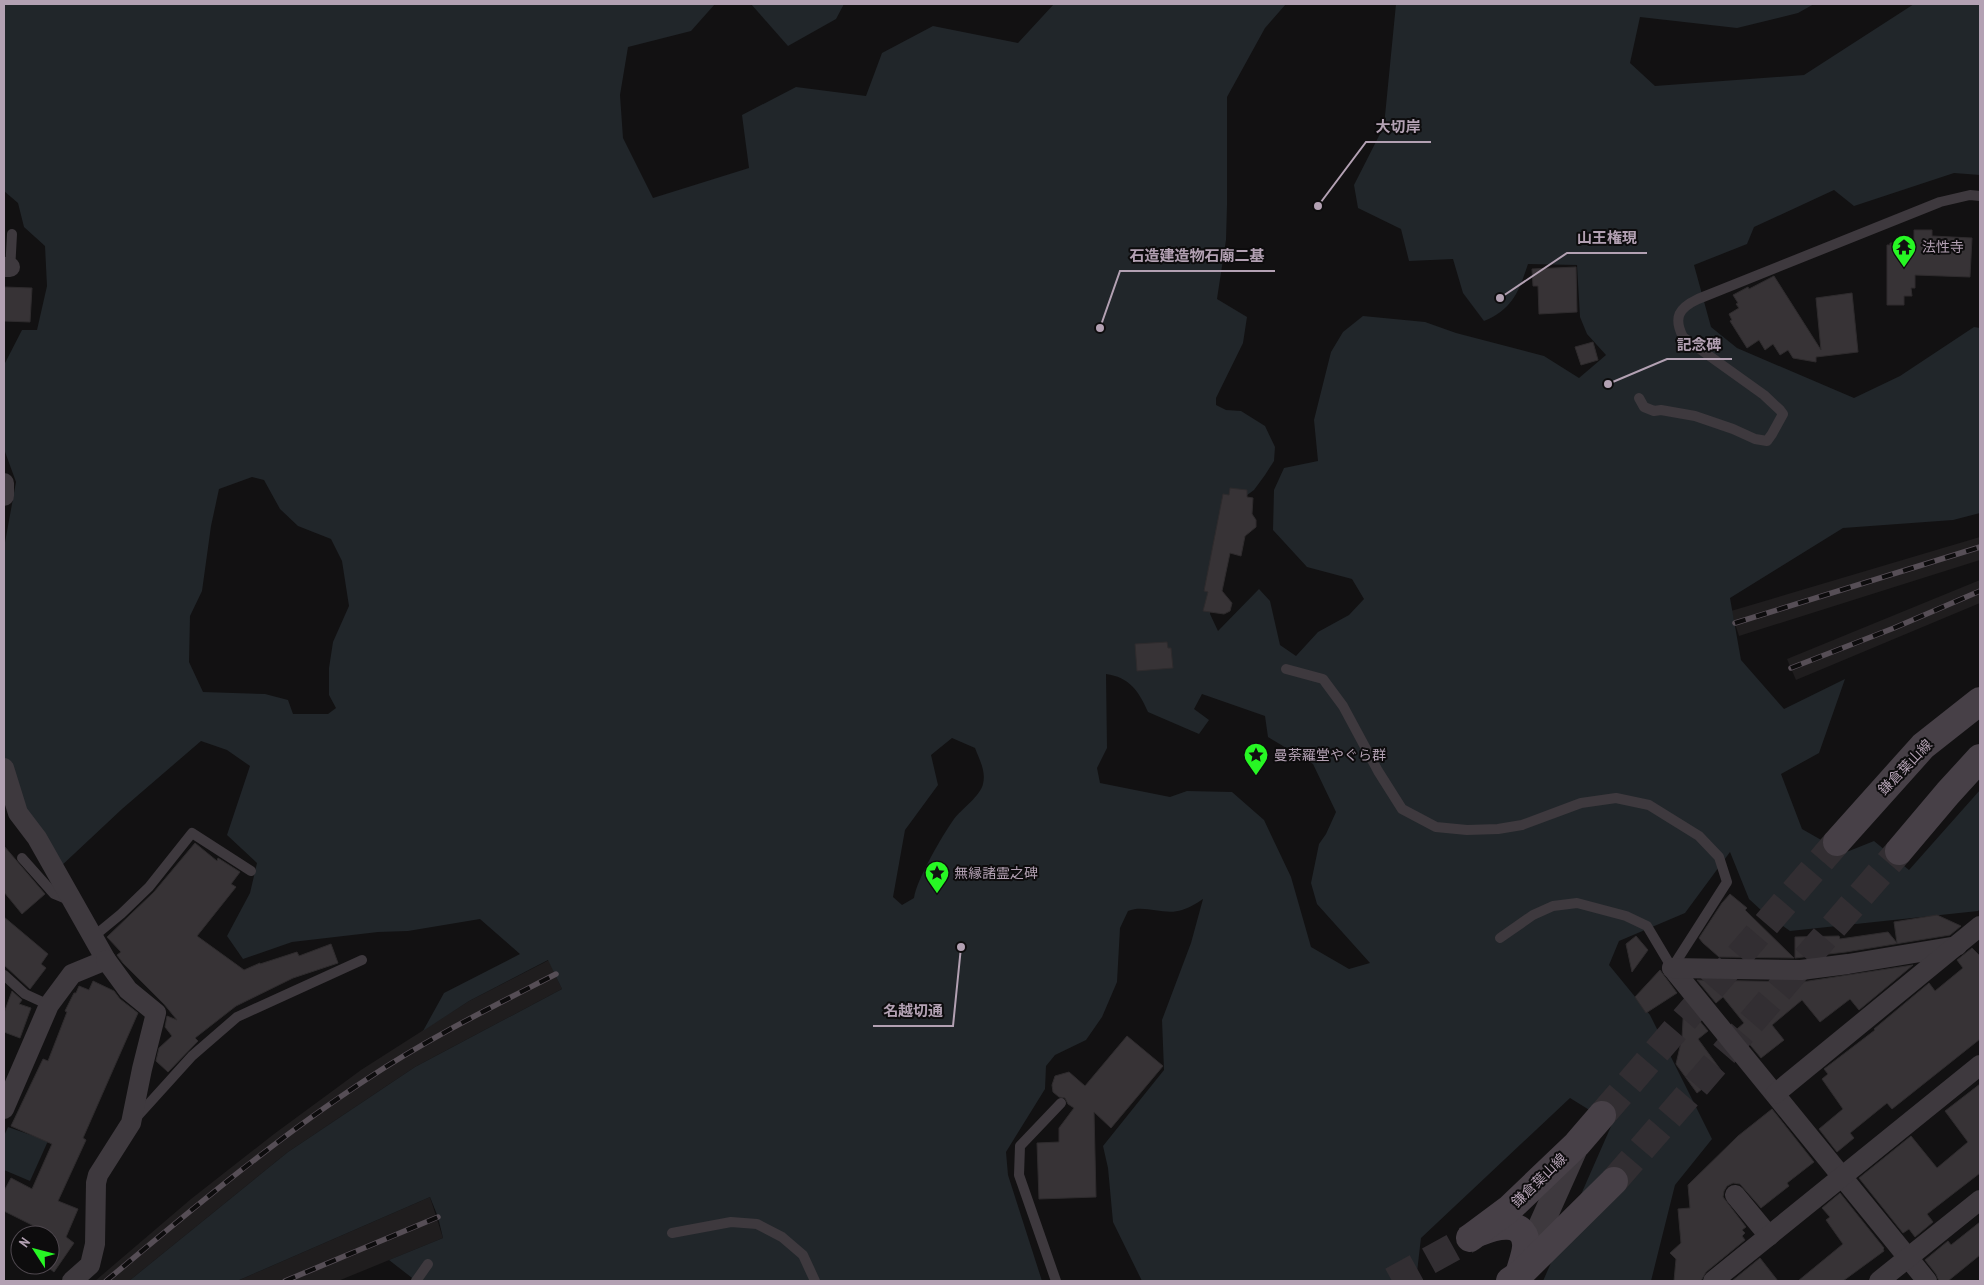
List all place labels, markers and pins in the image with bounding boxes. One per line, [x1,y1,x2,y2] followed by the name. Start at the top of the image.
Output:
[1366,112,1431,142] callout: 大切岸
[1567,223,1647,253] callout: 山王権現
[1891,234,1917,268] temple icon: 法性寺
[1922,238,1964,256] place label: 法性寺
[1120,241,1275,271] callout: 石造建造物石廟二基
[1667,329,1732,359] callout: 記念碑
[1243,742,1269,776] place icon: 曼荼羅堂やぐら群
[1274,746,1386,764] place label: 曼荼羅堂やぐら群
[924,860,950,894] place icon: 無縁諸霊之碑
[954,864,1038,882] place label: 無縁諸霊之碑
[873,996,953,1026] callout: 名越切通

